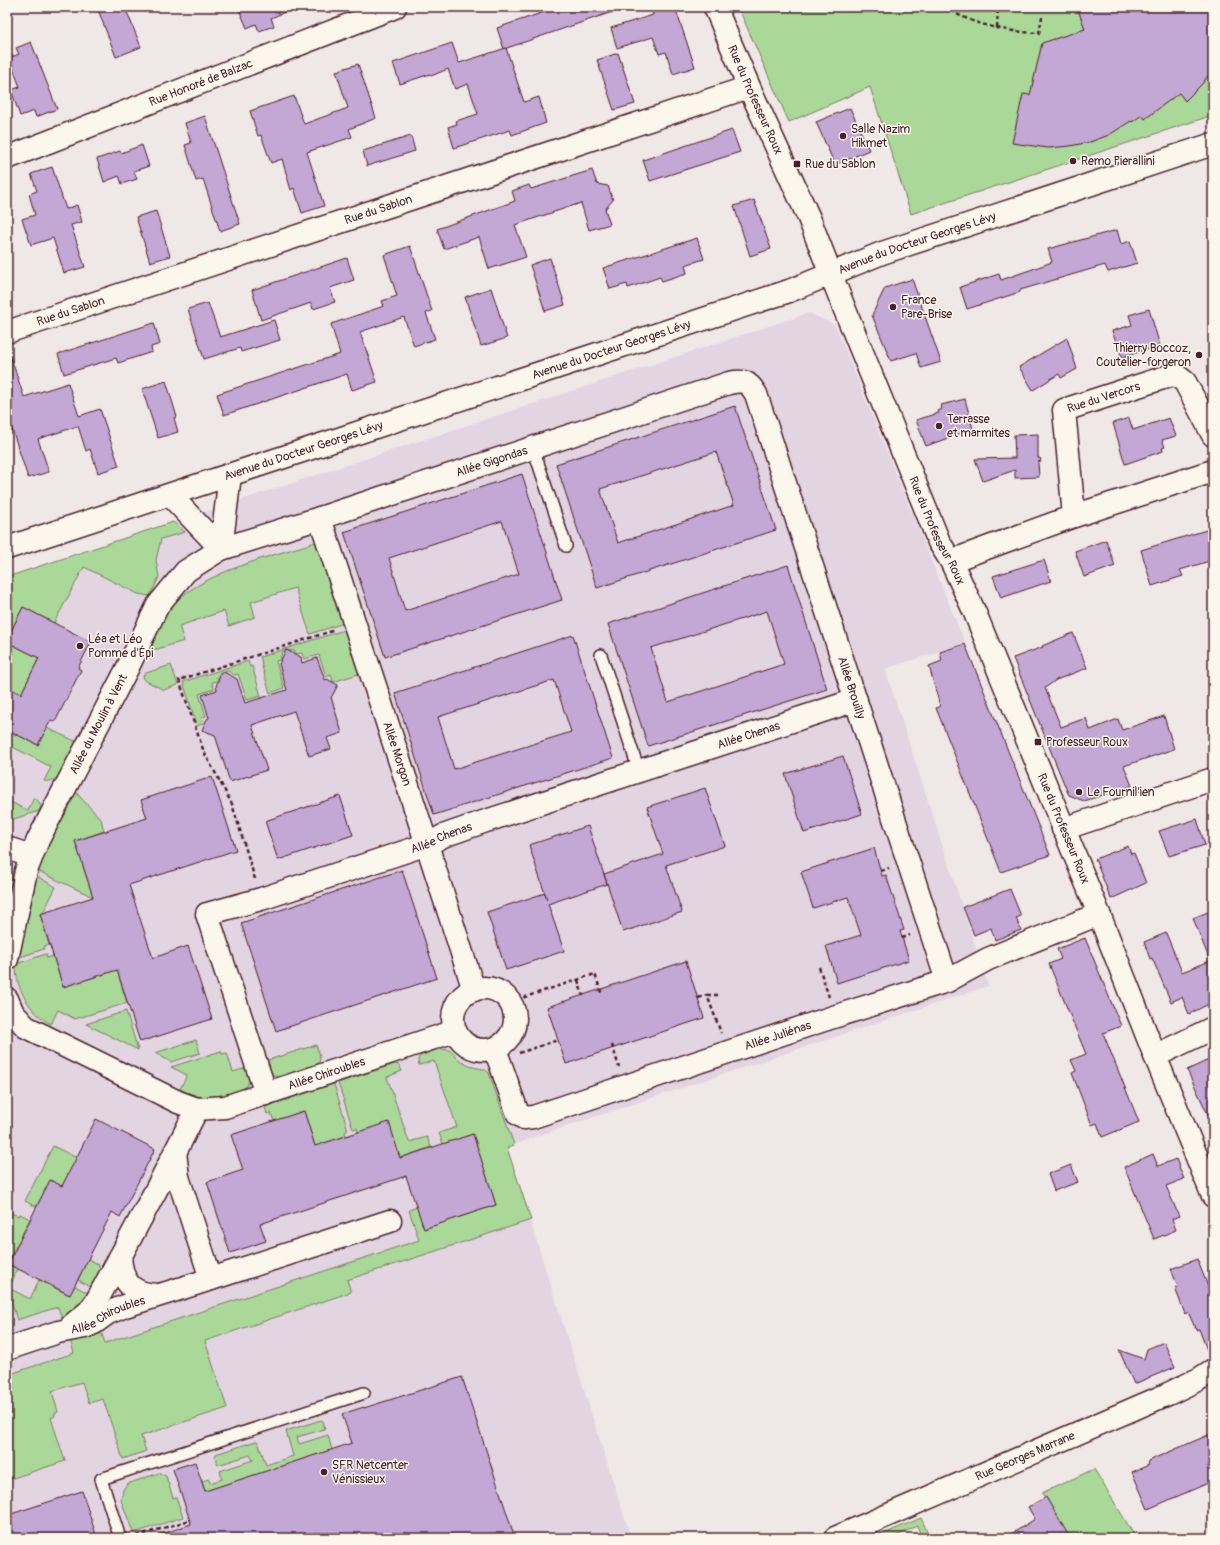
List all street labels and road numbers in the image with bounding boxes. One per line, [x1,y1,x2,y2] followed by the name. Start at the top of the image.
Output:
[724,43,786,157] street label: Rue du Professeur Roux
[147,56,255,110] street label: Rue Honoré de Balzac
[342,191,414,228] street label: Rue du Sablon
[836,209,998,278] street label: Avenue du Docteur Georges Lévy
[35,293,107,329] street label: Rue du Sablon
[530,316,692,383] street label: Avenue du Docteur Georges Lévy
[1065,378,1142,416] street label: Rue du Vercors
[222,418,385,484] street label: Avenue du Docteur Georges Lévy
[454,442,530,480] street label: Allée Gigondas
[906,474,968,587] street label: Rue du Professeur Roux
[834,654,869,721] street label: Allée Brouilly
[66,671,131,777] street label: Allée du Moulin à Vent
[715,718,782,752] street label: Allée Chenas
[380,720,415,788] street label: Allée Morgon
[1034,771,1093,886] street label: Rue du Professeur Roux
[409,819,475,857] street label: Allée Chenas
[742,1017,814,1054] street label: Allée Juliénas
[286,1054,368,1093] street label: Allée Chiroubles
[69,1293,147,1337] street label: Allée Chiroubles
[973,1428,1077,1484] street label: Rue Georges Marrane

